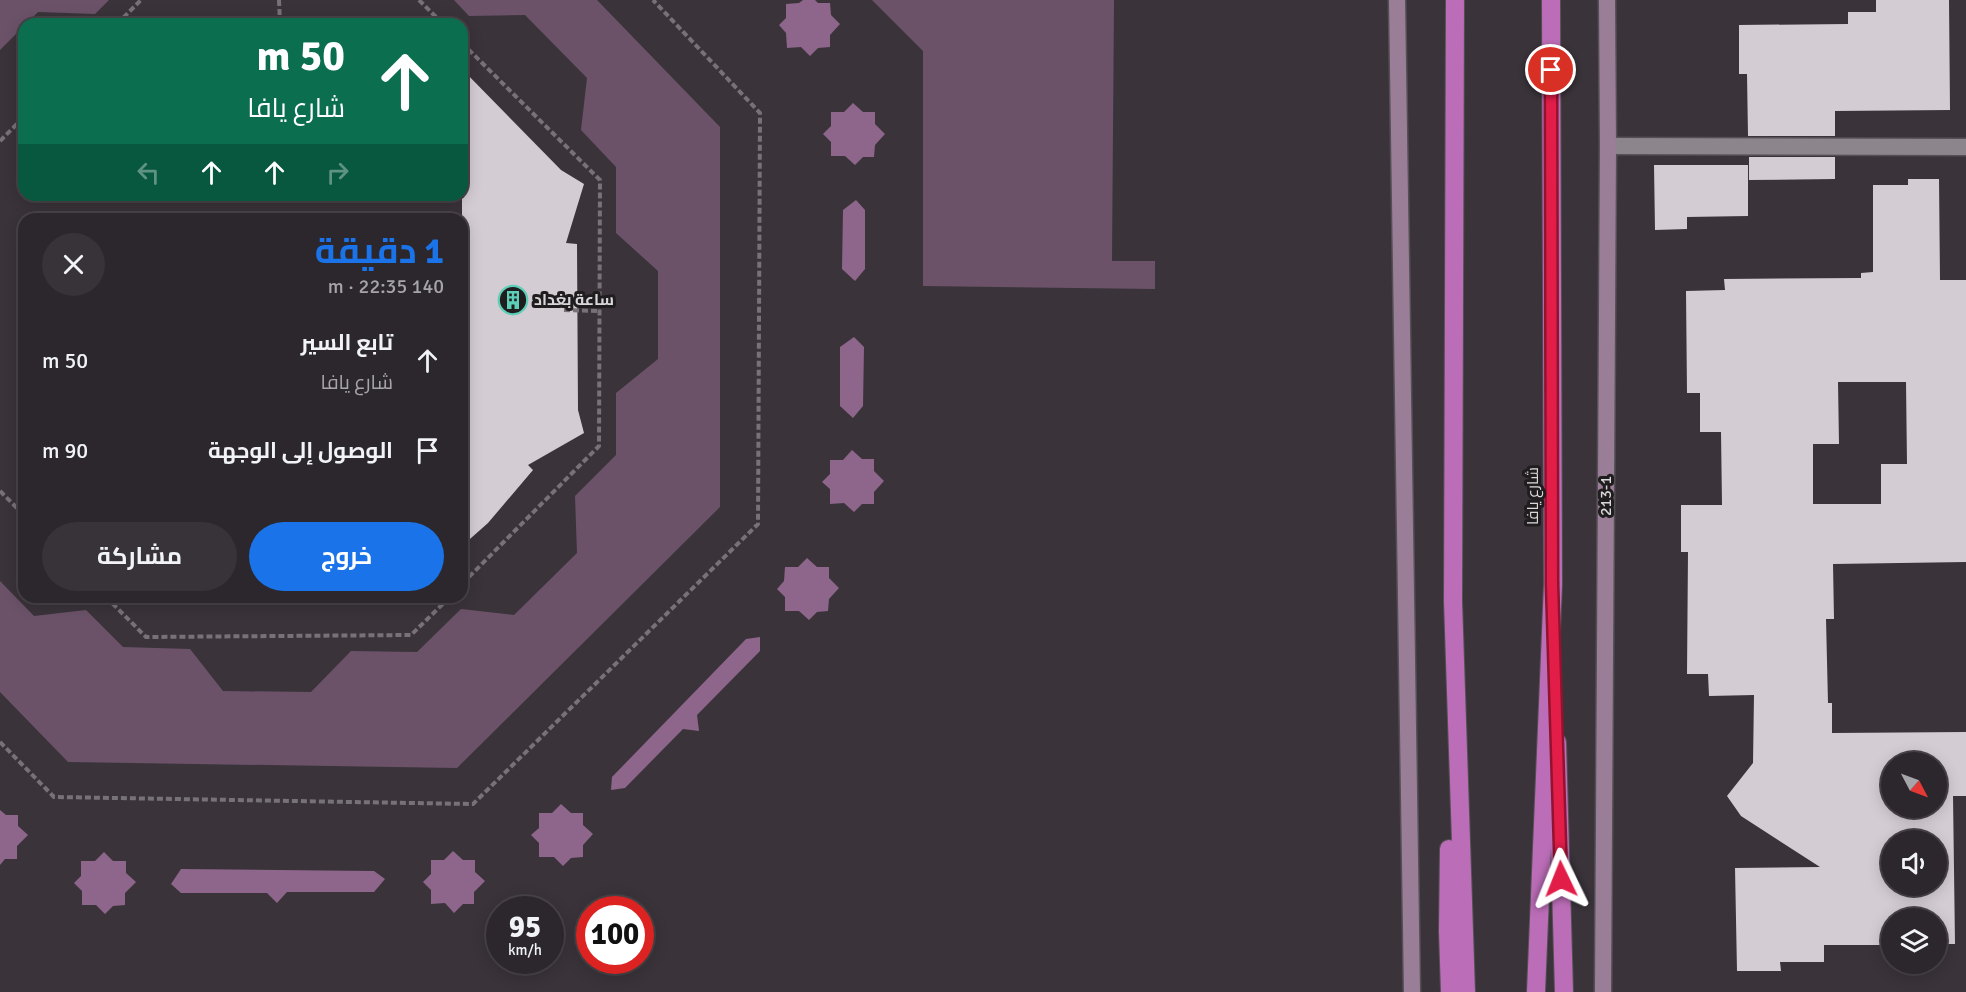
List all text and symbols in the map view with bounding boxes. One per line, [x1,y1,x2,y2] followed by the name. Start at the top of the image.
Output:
[256,31,345,82] text: 50 m
[366,42,444,120] icon: ahead
[1525,44,1576,95] pin
[1534,53,1567,86] icon: arrive
[247,92,345,125] text: شارع يافا
[132,156,165,189] icon: left
[195,156,228,189] icon: ahead
[258,156,291,189] icon: ahead
[321,156,354,189] icon: right
[315,229,444,274] text: 1 دقيقة
[42,233,105,296] button: close
[328,274,444,299] text: 140 m · 22:35
[497,284,529,316] building icon: ساعة بغداد
[534,290,614,310] place label: ساعة بغداد
[301,329,393,356] text: تابع السير
[411,344,444,377] icon: ahead
[42,347,88,374] text: 50 m
[321,370,393,395] text: شارع يافا
[411,434,444,467] icon: arrive
[42,437,88,464] text: 90 m
[208,437,393,464] text: الوصول إلى الوجهة
[1523,467,1544,525] street label: شارع يافا
[1596,476,1616,516] street label: 213-1
[42,522,237,591] button: مشاركة
[249,522,444,591] button: خروج
[1881,752,1947,818] north arrow
[1881,752,1947,974] map controls
[1881,830,1947,896] button: sound
[1529,847,1593,911] position arrow
[576,896,654,974] speed limit sign: 100
[1881,908,1947,974] button: layers
[509,909,541,946] text: 95
[508,941,542,959] text: km/h

